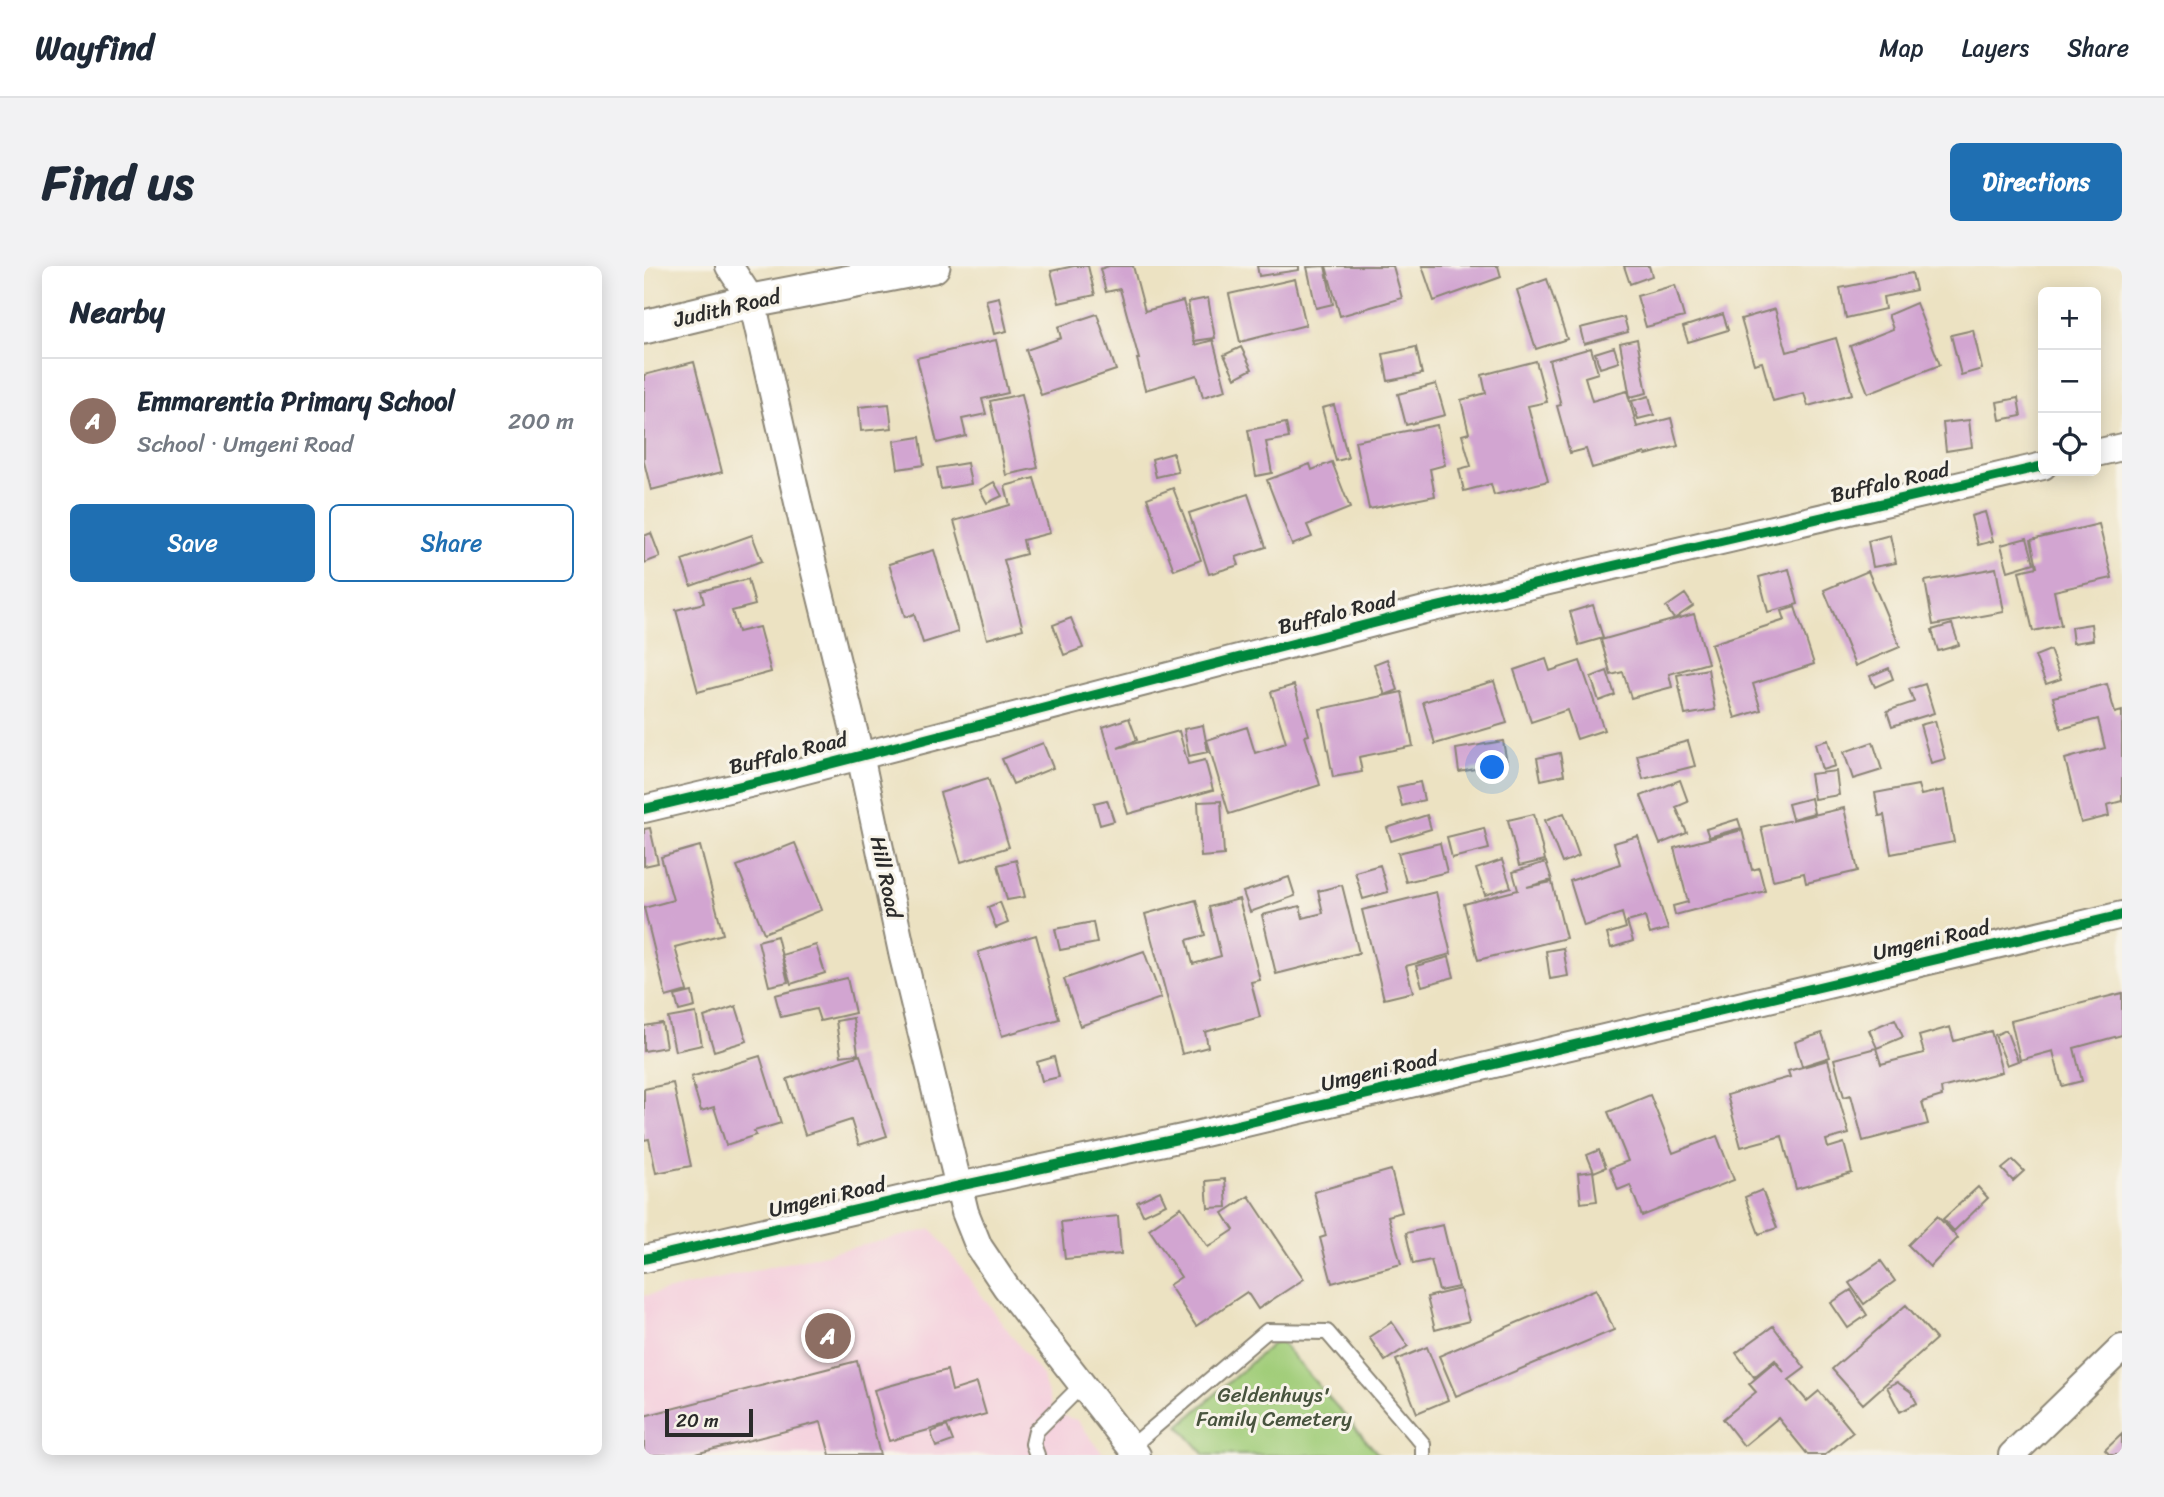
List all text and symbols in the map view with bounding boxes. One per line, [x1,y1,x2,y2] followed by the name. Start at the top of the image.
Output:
[35,19,154,77] text: Wayfind
[1879,27,1924,69] text: Map
[1962,27,2029,69] text: Layers
[2067,27,2129,69] text: Share
[42,139,194,226] text: Find us
[1950,143,2122,221] button: Directions
[669,277,786,339] street label: Judith Road
[70,285,165,339] text: Nearby
[2038,287,2101,476] map controls
[2038,287,2101,350] button: +
[2038,350,2101,413] button: −
[137,378,455,424] text: Emmarentia Primary School
[85,401,101,442] text: A
[508,401,574,442] text: 200 m
[2038,413,2101,476] button: locate
[137,424,353,465] text: School · Umgeni Road
[1827,449,1955,514] street label: Buffalo Road
[70,504,315,582] button: Save
[329,504,574,582] button: Share
[1274,580,1402,646] street label: Buffalo Road
[725,720,853,786] street label: Buffalo Road
[1475,750,1509,784] your location
[859,832,914,923] street label: Hill Road
[1869,908,1995,972] street label: Umgeni Road
[1317,1039,1443,1103] street label: Umgeni Road
[765,1165,891,1229] street label: Umgeni Road
[805,1310,851,1362] pin: A
[1196,1376,1352,1438] park label: Geldenhuys' Family Cemetery
[676,1404,719,1437] text: 20 m
[665,1406,752,1438] scale bar

